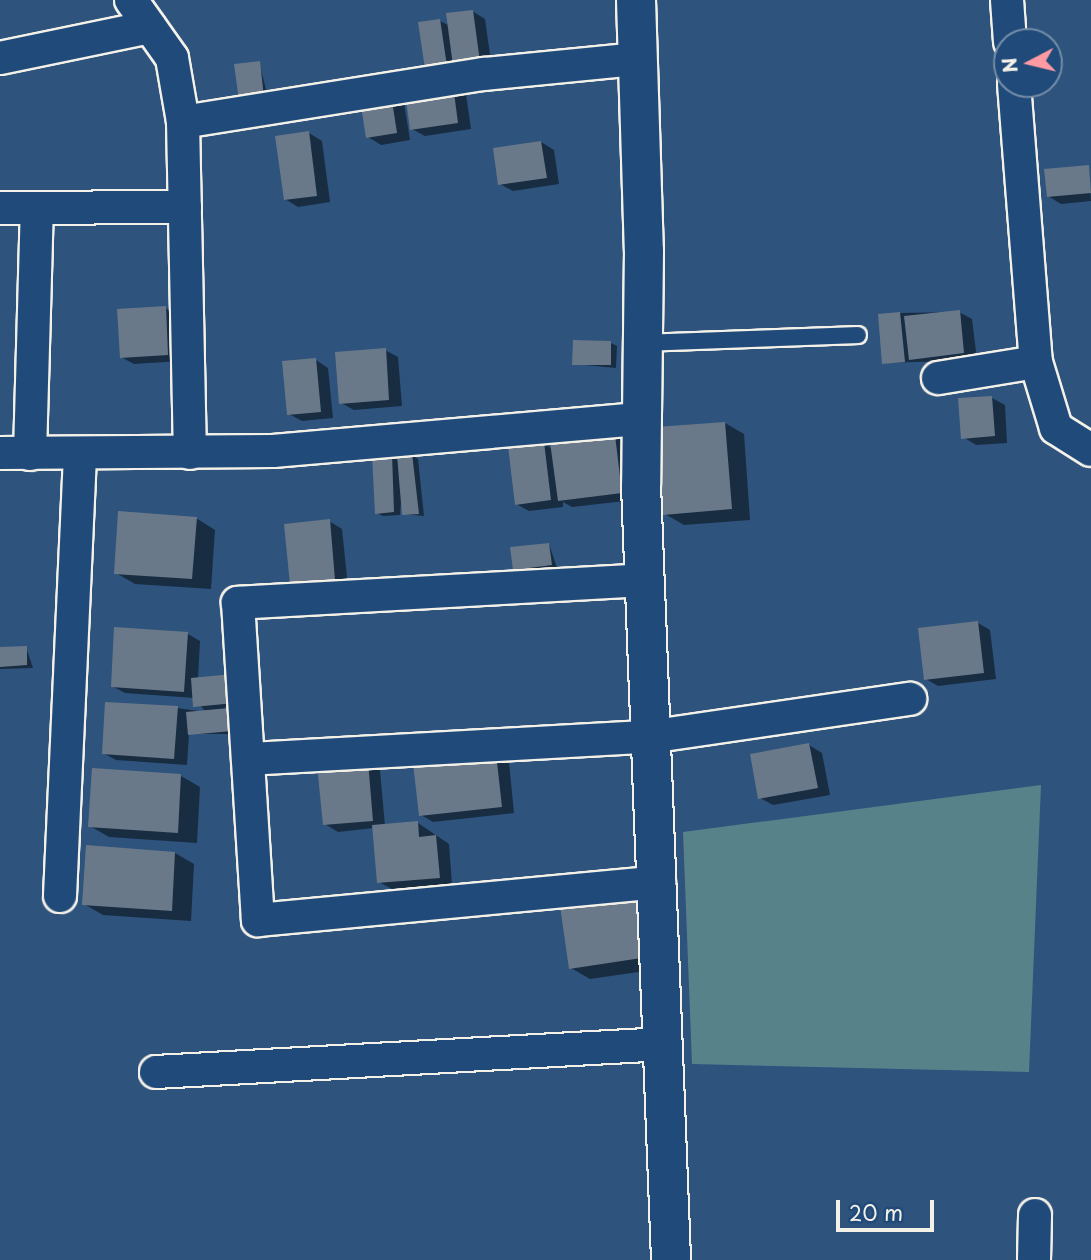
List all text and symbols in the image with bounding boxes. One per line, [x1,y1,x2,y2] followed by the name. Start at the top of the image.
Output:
[993,28,1063,98] north arrow
[994,56,1024,74] text: N
[839,1186,937,1230] scale bar
[849,1196,903,1228] text: 20 m

